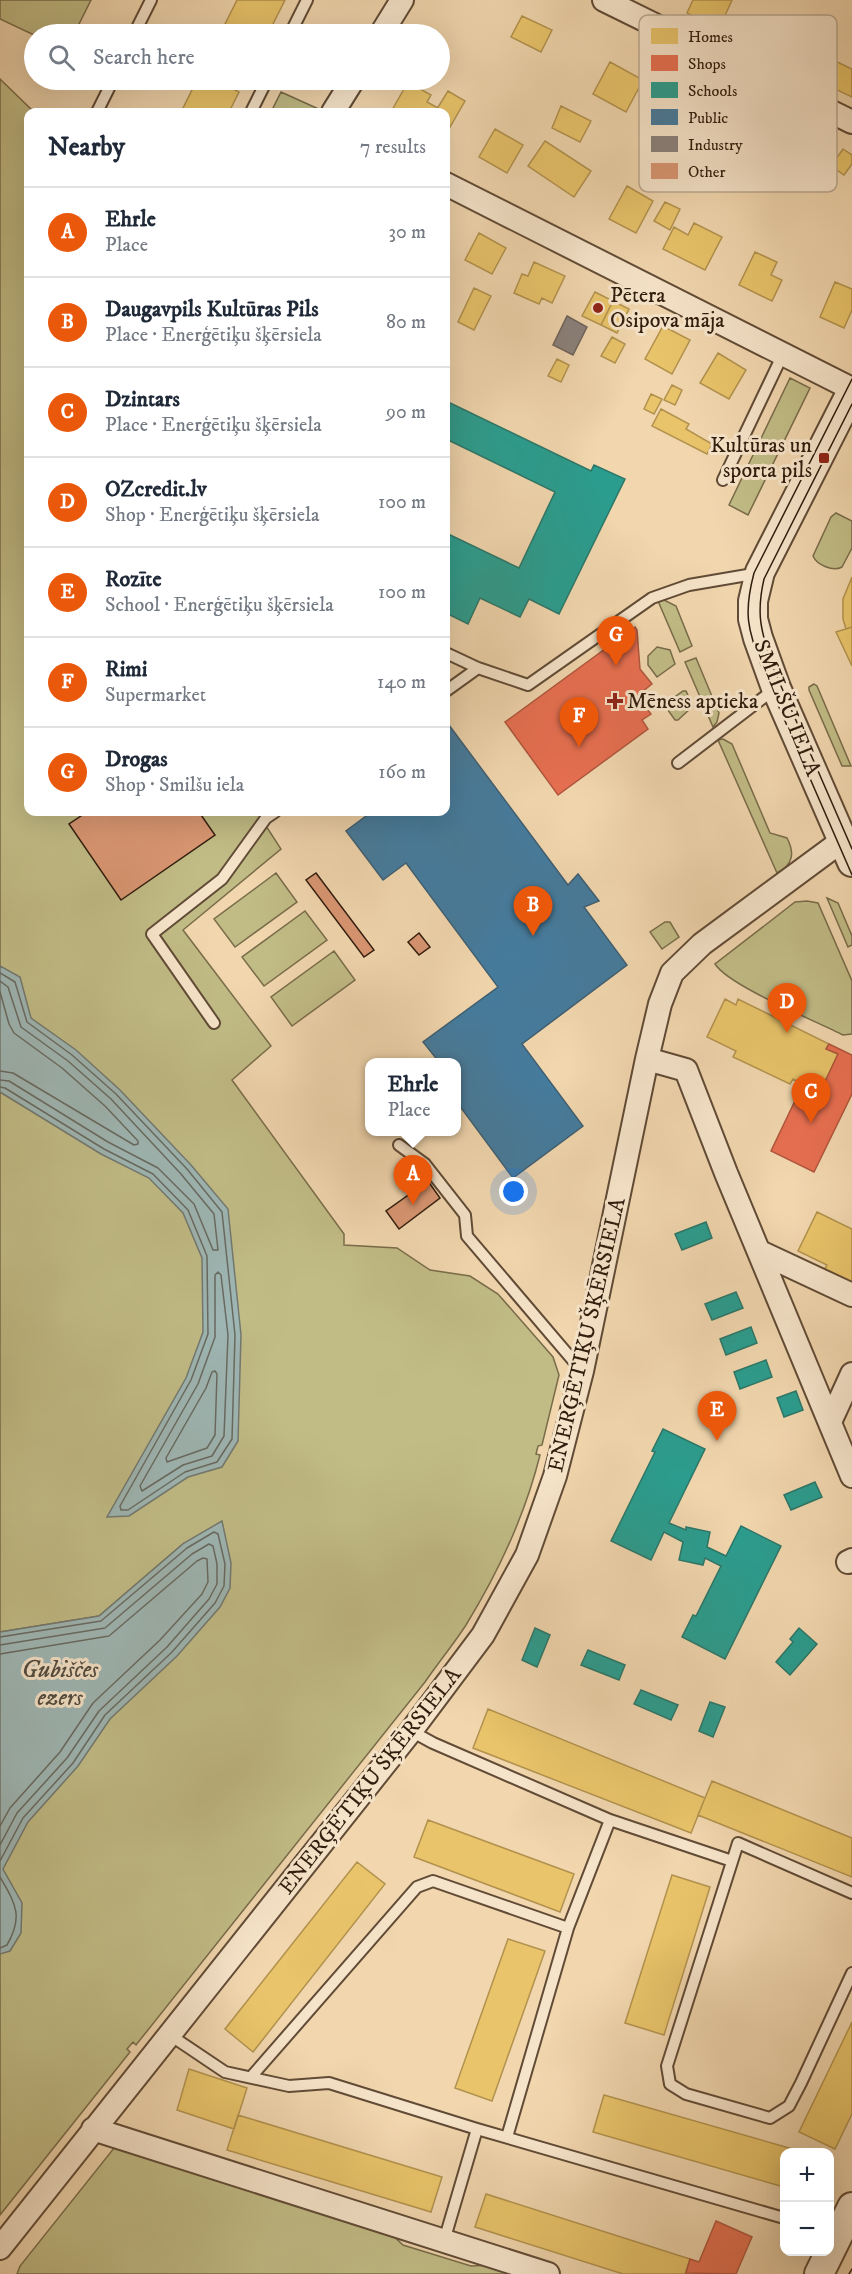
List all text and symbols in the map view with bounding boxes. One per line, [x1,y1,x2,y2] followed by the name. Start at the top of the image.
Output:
[639,15,837,192] legend
[24,24,450,90] search box
[688,27,733,47] text: Homes
[45,41,78,74] icon: search
[93,44,195,71] text: Search here
[688,54,726,74] text: Shops
[688,81,737,101] text: Schools
[688,108,728,128] text: Public
[48,131,125,164] text: Nearby
[360,135,426,160] text: 7 results
[688,135,743,155] text: Industry
[688,162,725,182] text: Other
[105,206,156,233] text: Ehrle
[61,220,74,245] text: A
[388,220,426,245] text: 30 m
[105,233,148,258] text: Place
[610,282,725,334] place label: Pētera Osipova māja
[105,296,318,323] text: Daugavpils Kultūras Pils
[591,301,605,315] marker: Pētera Osipova māja
[61,310,74,335] text: B
[386,310,426,335] text: 80 m
[105,323,322,348] text: Place · Enerģētiķu šķērsiela
[105,386,180,413] text: Dzintars
[61,400,74,425] text: C
[386,400,426,425] text: 90 m
[105,413,322,438] text: Place · Enerģētiķu šķērsiela
[710,432,812,484] place label: Kultūras un sporta pils
[817,451,831,465] marker: Kultūras un sporta pils
[105,476,207,503] text: OZcredit.lv
[60,490,75,515] text: D
[378,490,426,515] text: 100 m
[105,503,319,528] text: Shop · Enerģētiķu šķērsiela
[105,566,162,593] text: Rozīte
[60,580,75,605] text: E
[378,580,426,605] text: 100 m
[105,593,334,618] text: School · Enerģētiķu šķērsiela
[596,616,636,666] pin: G
[747,635,828,781] street label: SMILŠU IELA
[105,656,148,683] text: Rimi
[61,670,74,695] text: F
[377,670,426,695] text: 140 m
[105,683,206,708] text: Supermarket
[627,688,759,715] place label: Mēness aptieka
[608,694,622,708] marker: Mēness aptieka
[560,698,598,747] pin: F
[105,746,168,773] text: Drogas
[61,760,74,785] text: G
[378,760,426,785] text: 160 m
[105,773,244,798] text: Shop · Smilšu iela
[514,886,552,936] pin: B
[768,984,806,1033] pin: D
[365,1058,461,1136] popup
[388,1071,438,1098] text: Ehrle
[792,1074,830,1123] pin: C
[388,1098,431,1123] text: Place
[394,1156,432,1205] pin: A
[499,1177,528,1206] your location
[541,1194,632,1475] street label: ENERĢĒTIĶU ŠĶĒRSIELA
[698,1392,736,1441] pin: E
[22,1655,99,1713] water label: Gubiščes ezers
[272,1661,468,1900] street label: ENERĢĒTIĶU ŠĶĒRSIELA
[780,2148,834,2256] map controls
[780,2148,834,2202] button: +
[780,2202,834,2256] button: −

